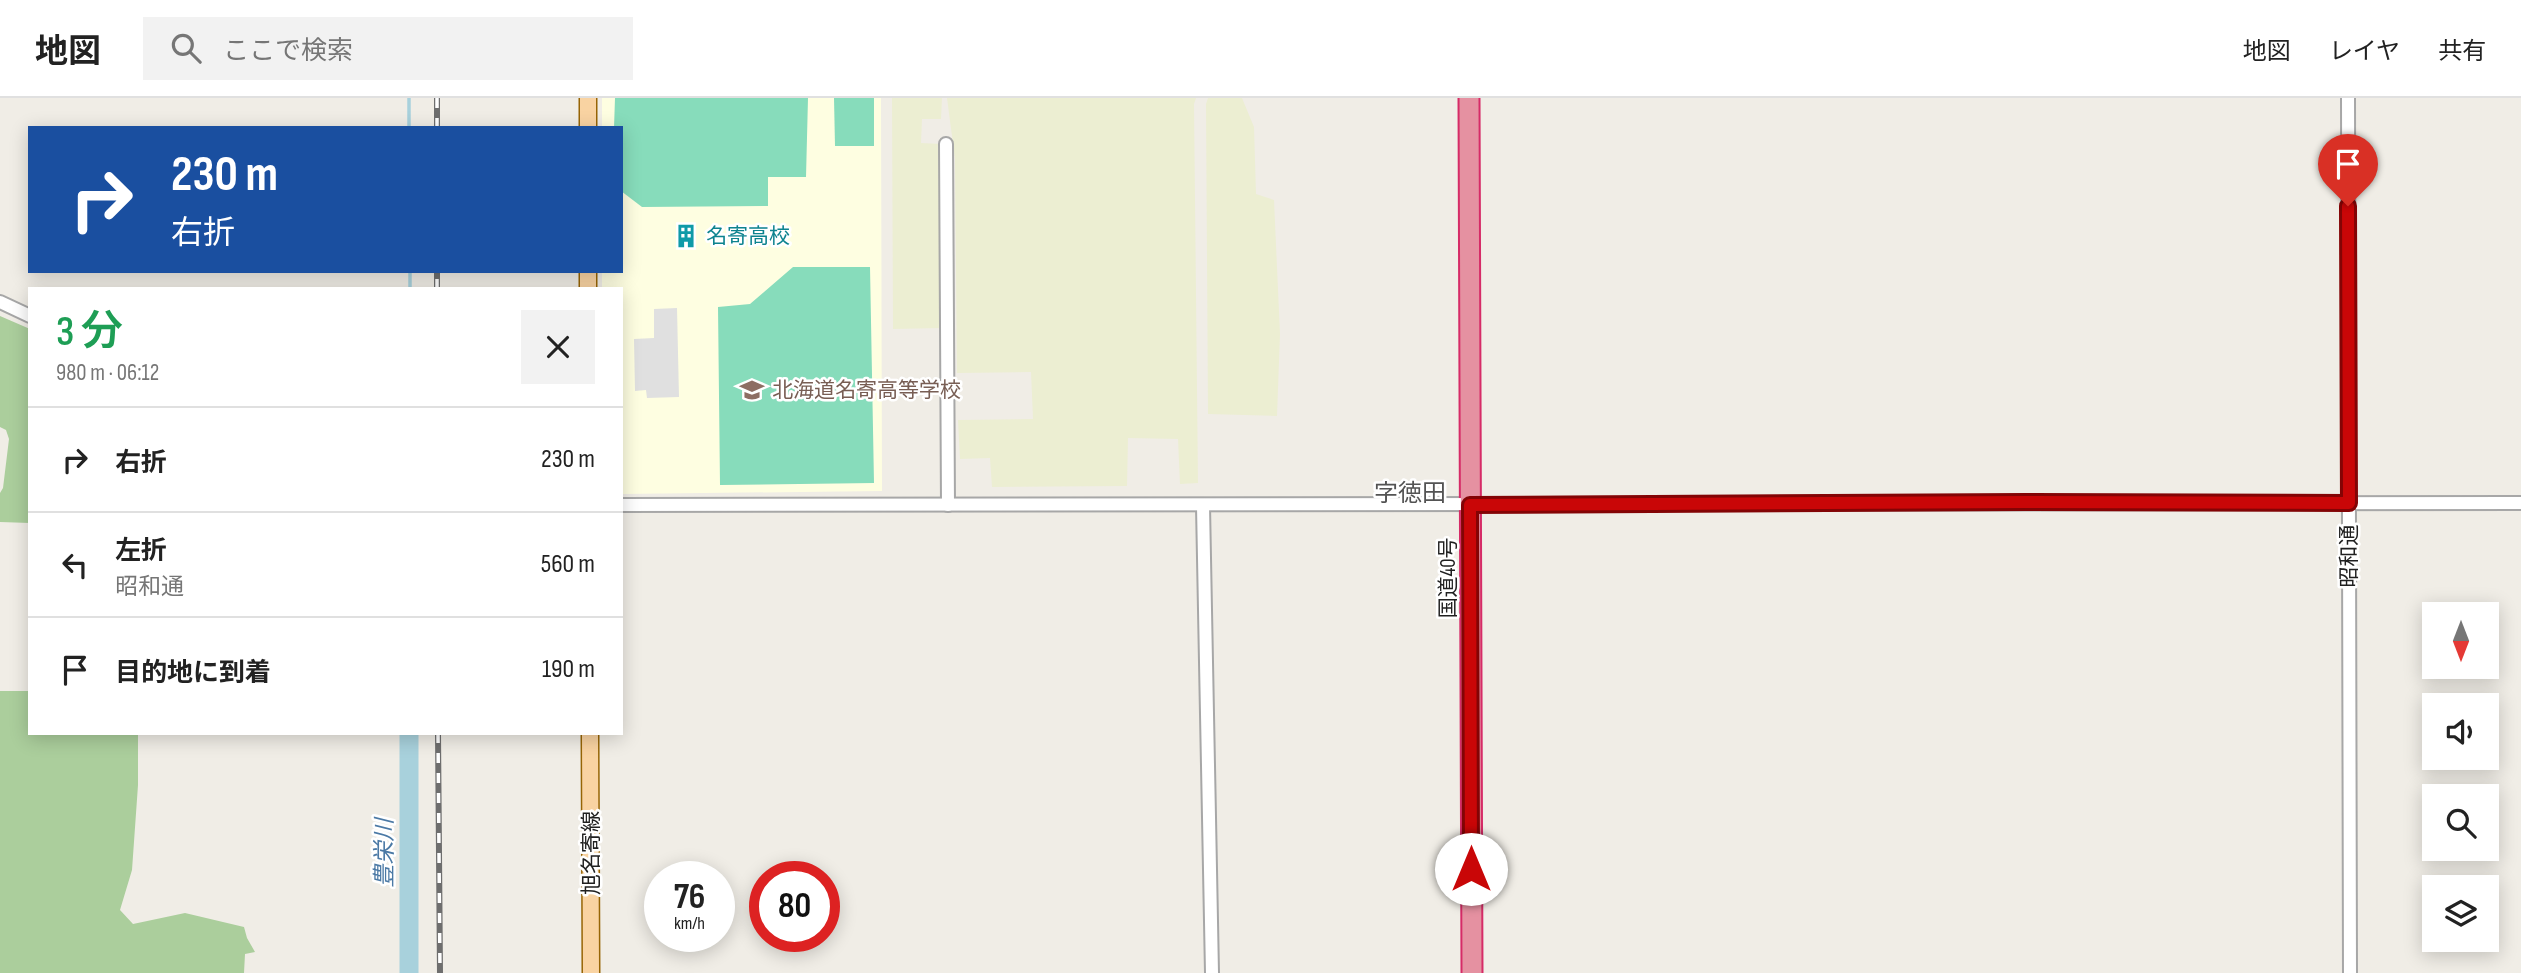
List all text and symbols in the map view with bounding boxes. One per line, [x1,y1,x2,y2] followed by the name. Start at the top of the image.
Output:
[143,17,633,80] search box
[167,29,205,67] icon: search
[35,32,101,72] text: 地図
[223,36,353,67] text: ここで検索
[2243,37,2291,66] text: 地図
[2329,37,2400,66] text: レイヤ
[2438,37,2486,66] text: 共有
[2318,134,2378,206] pin
[2329,145,2367,183] icon: arrive
[171,146,278,205] text: 230 m
[56,154,147,245] icon: right
[171,214,235,253] text: 右折
[672,222,700,250] building icon: 名寄高校
[706,224,790,249] place label: 名寄高校
[56,307,123,358] text: 3 分
[521,310,595,384] button: close
[56,359,159,387] text: 980 m · 06:12
[738,376,766,404] school or university icon: 北海道名寄高等学校
[772,378,961,403] place label: 北海道名寄高等学校
[56,441,94,479] icon: right
[541,444,595,475] text: 230 m
[115,448,167,479] text: 右折
[1374,479,1446,508] district label: 字徳田
[2337,525,2362,588] street label: 昭和通
[115,536,167,567] text: 左折
[1436,537,1461,619] street label: 国道40号
[56,546,94,584] icon: left
[541,549,595,580] text: 560 m
[115,573,184,601] text: 昭和通
[2422,602,2499,679] north arrow
[2422,602,2499,952] map controls
[56,651,94,689] icon: arrive
[542,654,595,685] text: 190 m
[115,658,271,689] text: 目的地に到着
[2422,693,2499,770] button: sound
[2422,784,2499,861] button: search
[579,811,604,895] street label: 旭名寄線
[371,816,399,888] water label: 豊栄川
[1434,832,1508,906] position arrow
[749,861,840,952] speed limit sign: 80
[2422,875,2499,952] button: layers
[674,876,705,919] text: 76
[674,913,705,934] text: km/h

